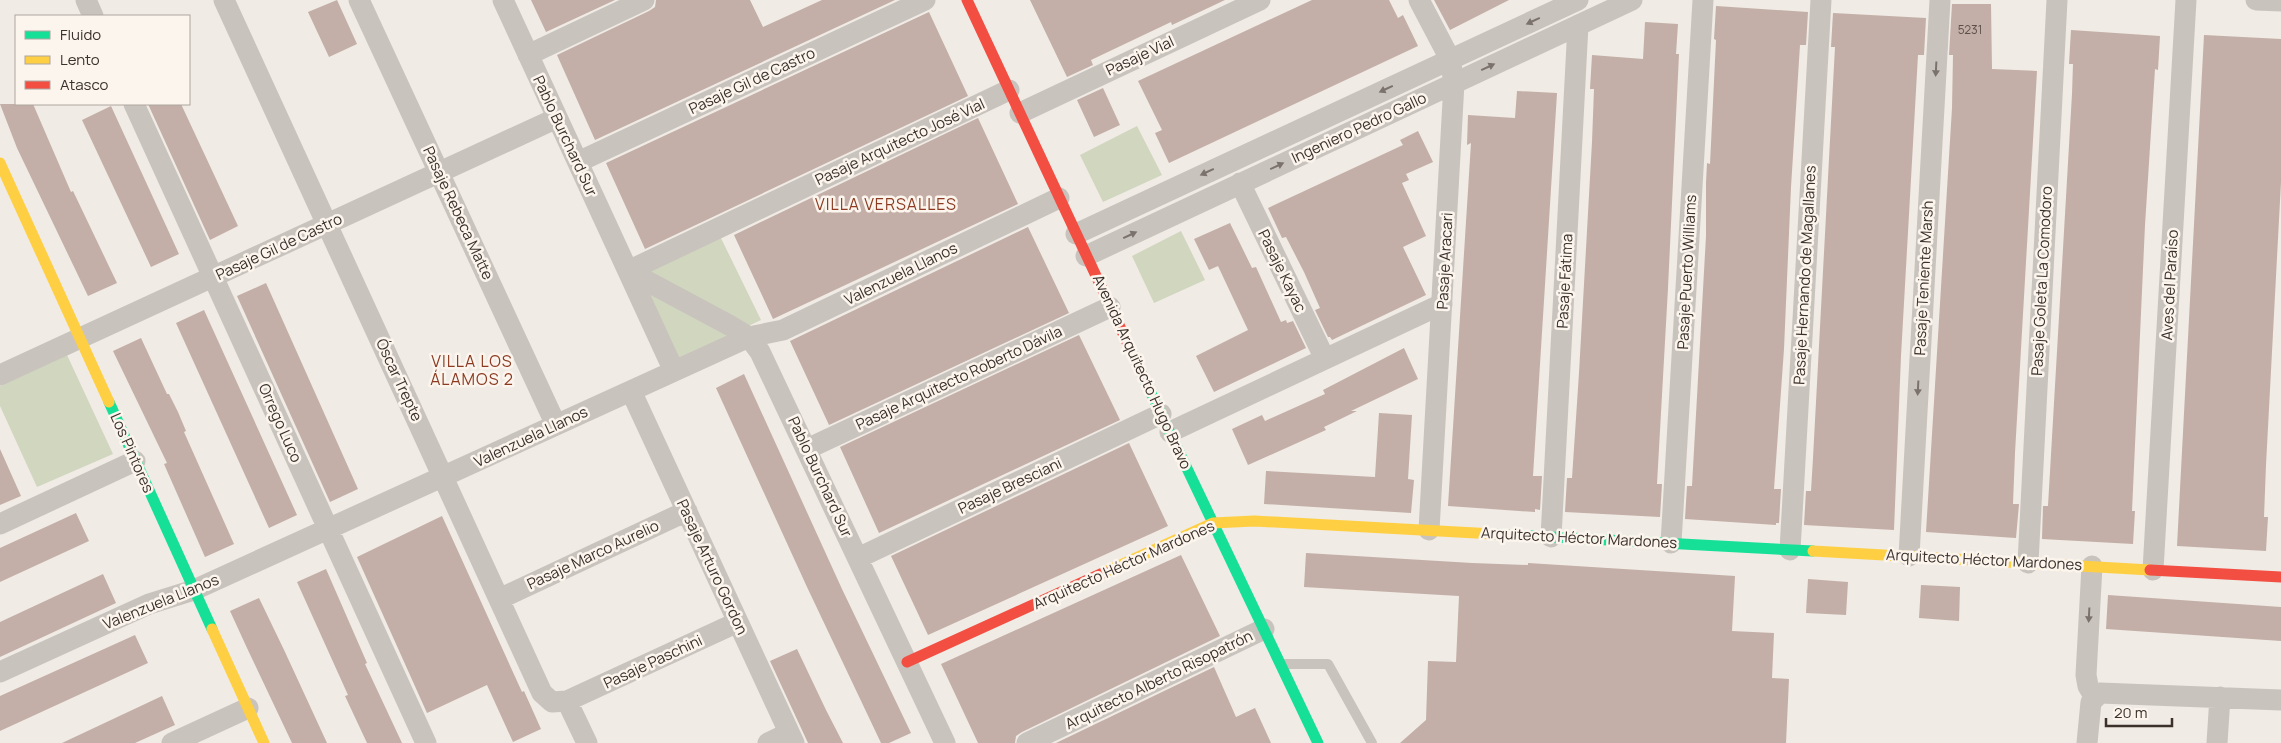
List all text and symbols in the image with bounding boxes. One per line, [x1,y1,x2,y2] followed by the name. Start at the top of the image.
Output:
[15,15,190,105] legend
[1526,16,1541,25] one-way arrow
[1958,21,1982,38] house number: 5231
[60,24,101,45] text: Fluido
[1102,31,1177,80] street label: Pasaje Vial
[685,42,818,119] street label: Pasaje Gil de Castro
[60,49,100,70] text: Lento
[1931,61,1939,77] one-way arrow
[1481,63,1495,71] one-way arrow
[528,72,603,200] street label: Pablo Burchard Sur
[60,74,108,95] text: Atasco
[1379,85,1393,93] one-way arrow
[1288,87,1430,168] street label: Ingeniero Pedro Gallo
[812,93,988,190] street label: Pasaje Arquitecto José Vial
[418,143,499,283] street label: Pasaje Rebeca Matte
[1270,161,1284,169] one-way arrow
[1788,165,1821,385] street label: Pasaje Hernando de Magallanes
[1200,169,1214,177] one-way arrow
[2026,185,2057,376] street label: Pasaje Goleta La Comodoro
[815,193,957,215] district label: VILLA VERSALLES
[1672,194,1701,350] street label: Pasaje Puerto Williams
[1909,200,1938,356] street label: Pasaje Teniente Marsh
[212,208,345,285] street label: Pasaje Gil de Castro
[1431,212,1458,310] street label: Pasaje Aracari
[1253,226,1312,316] street label: Pasaje Kayac
[2156,229,2183,341] street label: Aves del Paraíso
[1123,230,1137,238] one-way arrow
[1552,233,1577,329] street label: Pasaje Fátima
[841,237,961,310] street label: Valenzuela Llanos
[1088,271,1197,473] street label: Avenida Arquitecto Hugo Bravo
[852,320,1065,435] street label: Pasaje Arquitecto Roberto Dávila
[371,335,428,425] street label: Óscar Trepte
[430,350,514,390] district label: VILLA LOS ÁLAMOS 2
[254,380,307,466] street label: Orrego Luco
[1914,381,1922,397] one-way arrow
[471,401,591,472] street label: Valenzuela Llanos
[106,410,159,496] street label: Los Pintores
[783,413,858,541] street label: Pablo Burchard Sur
[955,452,1065,519] street label: Pasaje Bresciani
[672,496,753,638] street label: Pasaje Arturo Gordon
[523,515,662,594] street label: Pasaje Marco Aurelio
[1030,515,1218,614] street label: Arquitecto Héctor Mardones
[1480,522,1678,553] street label: Arquitecto Héctor Mardones
[1885,544,2083,575] street label: Arquitecto Héctor Mardones
[100,569,222,634] street label: Valenzuela Llanos
[2085,607,2093,623] one-way arrow
[1062,625,1256,734] street label: Arquitecto Alberto Risopatrón
[600,629,706,694] street label: Pasaje Paschini
[2106,696,2172,728] scale bar
[2114,702,2147,723] text: 20 m

